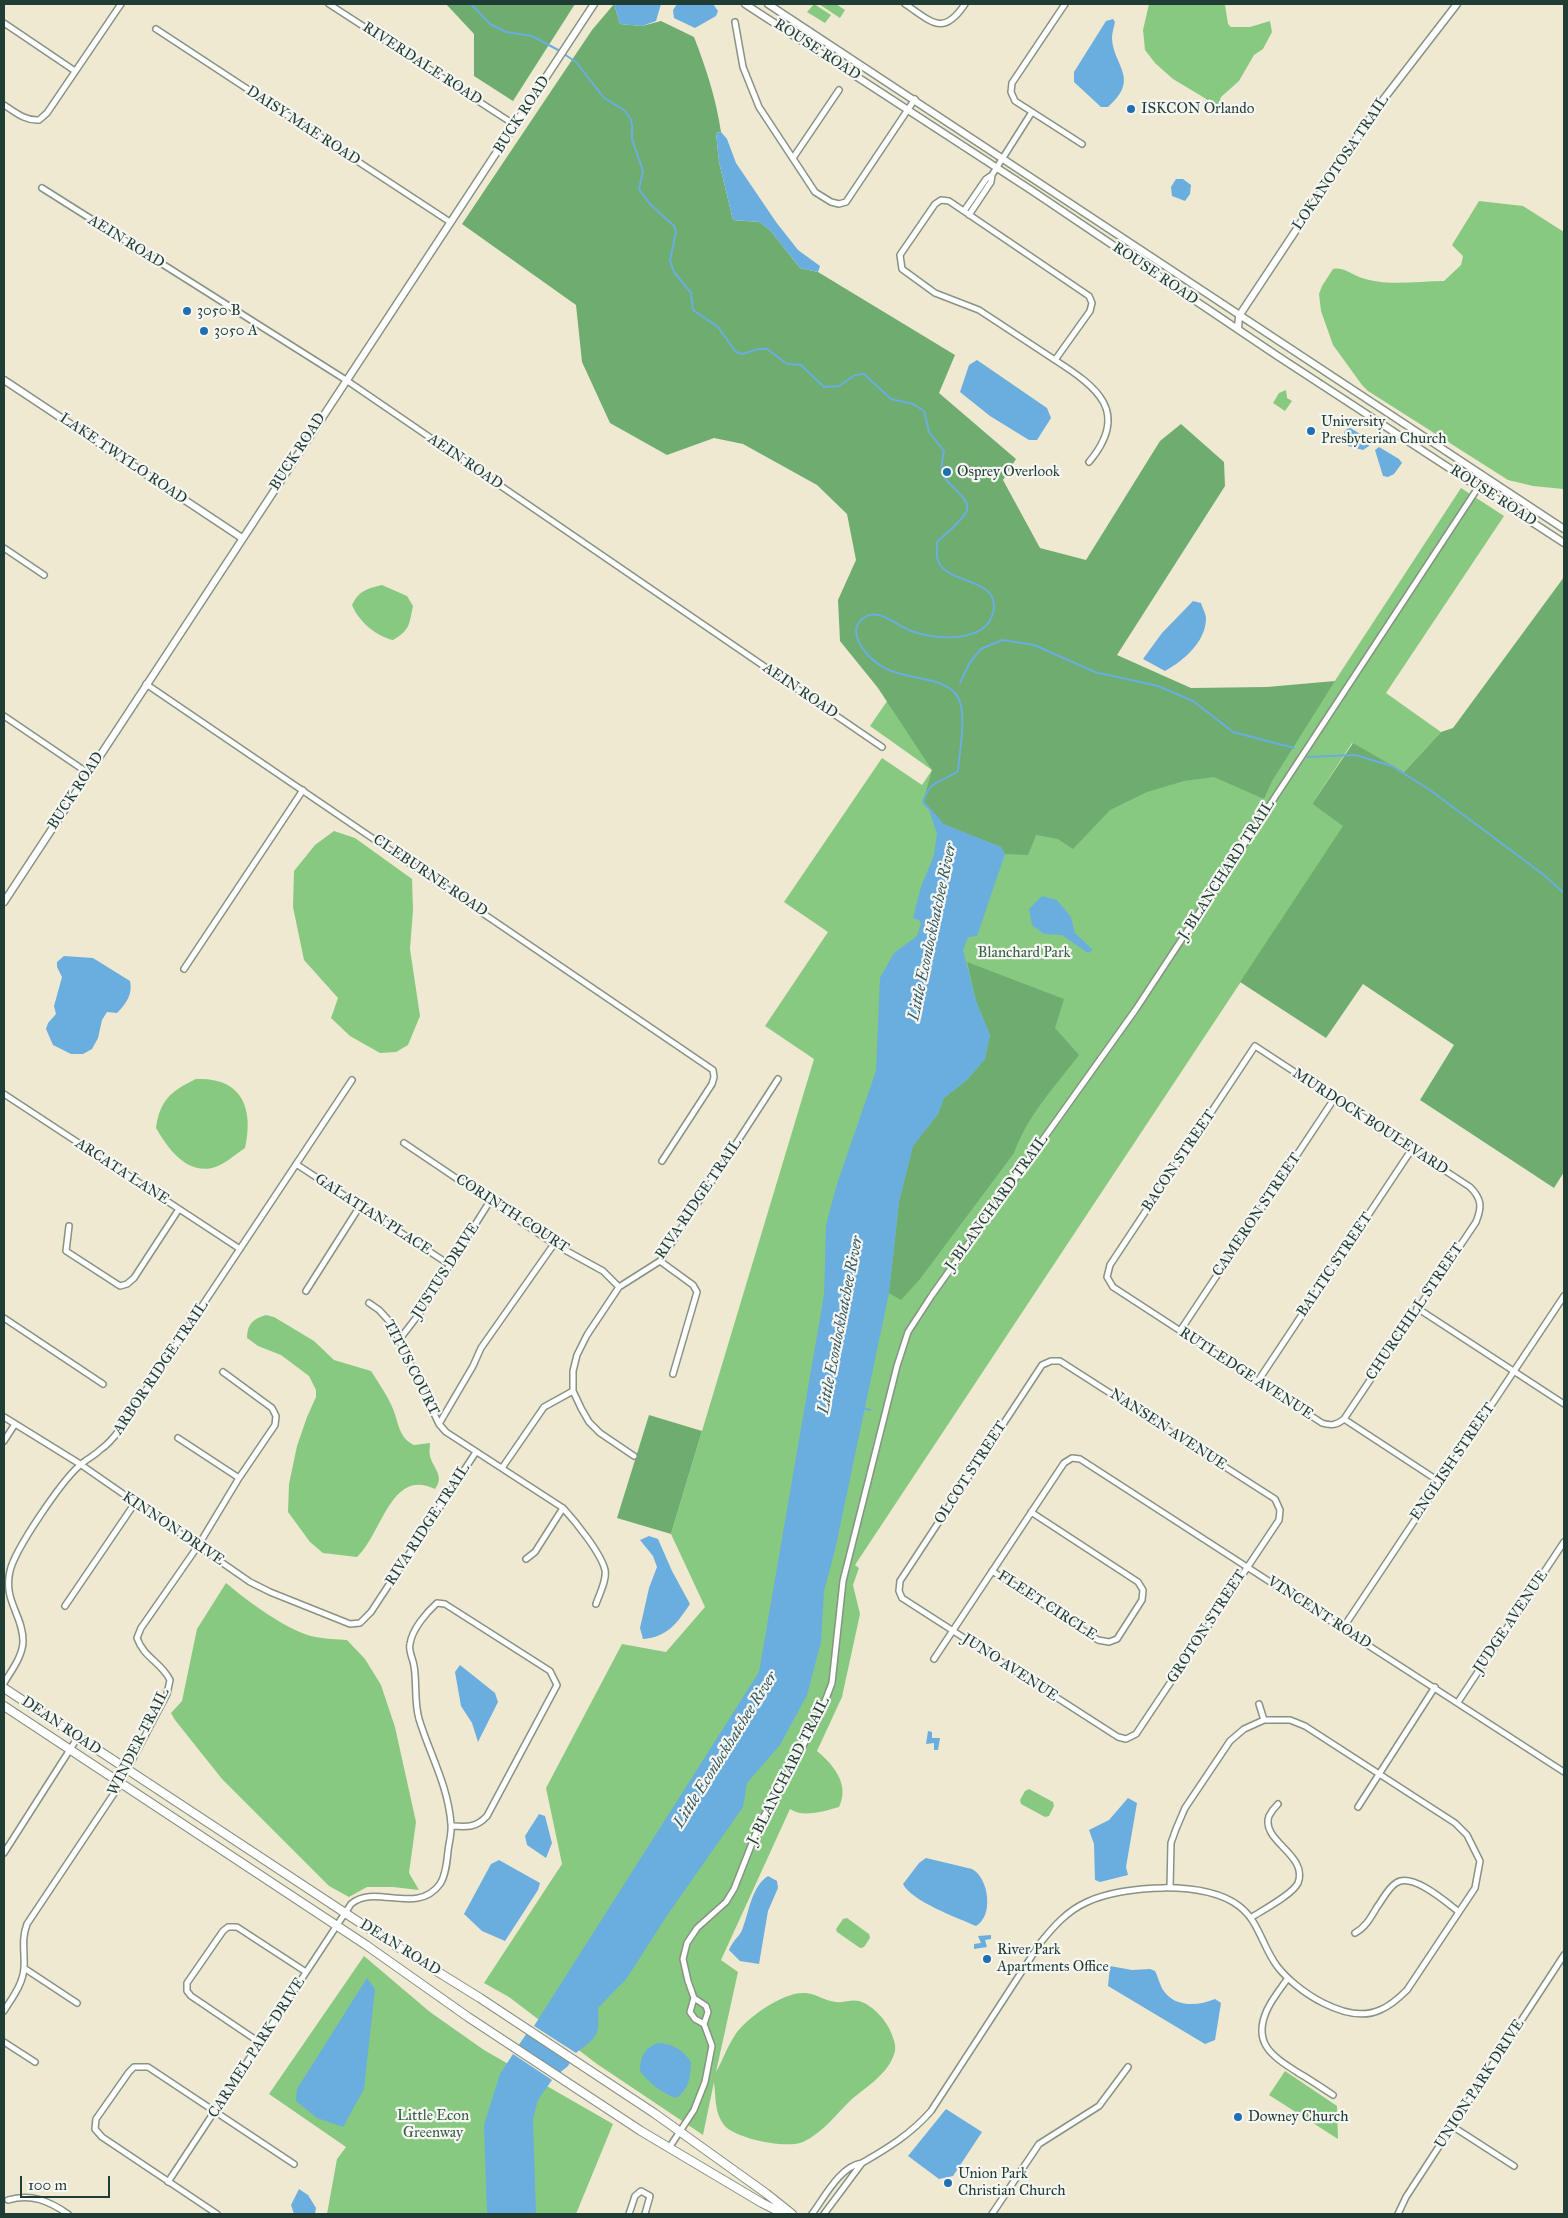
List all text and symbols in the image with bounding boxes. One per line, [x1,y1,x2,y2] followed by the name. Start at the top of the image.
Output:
[770,15,864,85] street label: ROUSE ROAD
[359,19,485,109] street label: RIVERDALE ROAD
[490,73,554,157] street label: BUCK ROAD
[243,82,363,170] street label: DAISY MAE ROAD
[1289,92,1393,234] street label: LOKANOTOSA TRAIL
[1141,100,1254,118] place label: ISKCON Orlando
[1125,103,1137,115] marker: ISKCON Orlando
[84,211,168,273] street label: AEIN ROAD
[1109,239,1201,309] street label: ROUSE ROAD
[197,302,241,320] place label: 3050 B
[181,305,193,317] marker: 3050 B
[214,322,258,340] place label: 3050 A
[198,325,210,337] marker: 3050 A
[56,410,190,508] street label: LAKE TWYLO ROAD
[266,410,330,494] street label: BUCK ROAD
[1321,413,1447,448] place label: University Presbyterian Church
[1305,425,1317,437] marker: University Presbyterian Church
[424,430,506,494] street label: AEIN ROAD
[1446,461,1540,531] street label: ROUSE ROAD
[957,463,1060,481] place label: Osprey Overlook
[941,466,953,478] marker: Osprey Overlook
[759,659,841,723] street label: AEIN ROAD
[44,749,108,833] street label: BUCK ROAD
[1175,797,1279,943] street label: J. BLANCHARD TRAIL
[369,831,491,921] street label: CLEBURNE ROAD
[905,842,961,1022] water label: Little Econlockhatchee River
[978,944,1070,962] park label: Blanchard Park
[1289,1065,1451,1179] street label: MURDOCK BOULEVARD
[1138,1107,1220,1215] street label: BACON STREET
[942,1132,1052,1274] street label: J. BLANCHARD TRAIL
[72,1135,172,1209] street label: ARCATA LANE
[652,1135,746,1263] street label: RIVA RIDGE TRAIL
[1209,1150,1305,1280] street label: CAMERON STREET
[311,1170,435,1260] street label: GALATIAN PLACE
[452,1171,572,1257] street label: CORINTH COURT
[1293,1209,1377,1321] street label: BALTIC STREET
[408,1220,484,1322] street label: JUSTUS DRIVE
[814,1234,868,1416] water label: Little Econlockhatchee River
[1362,1240,1468,1384] street label: CHURCHILL STREET
[109,1298,213,1438] street label: ARBOR RIDGE TRAIL
[379,1317,443,1419] street label: TITUS COURT
[1176,1324,1316,1424] street label: RUTLEDGE AVENUE
[1106,1385,1230,1475] street label: NANSEN AVENUE
[1407,1400,1499,1524] street label: ENGLISH STREET
[931,1418,1011,1528] street label: OLCOT STREET
[382,1461,474,1589] street label: RIVA RIDGE TRAIL
[118,1488,228,1570] street label: KINNON DRIVE
[994,1567,1100,1645] street label: FLEET CIRCLE
[1164,1567,1250,1687] street label: GROTON STREET
[1470,1567,1552,1677] street label: JUDGE AVENUE
[1264,1573,1374,1653] street label: VINCENT ROAD
[959,1630,1061,1706] street label: JUNO AVENUE
[670,1668,782,1832] water label: Little Econlockhatchee River
[104,1685,174,1799] street label: WINDER TRAIL
[18,1693,104,1759] street label: DEAN ROAD
[744,1694,834,1848] street label: J. BLANCHARD TRAIL
[356,1916,444,1980] street label: DEAN ROAD
[997,1941,1109,1976] place label: River Park Apartments Office
[981,1953,993,1965] marker: River Park Apartments Office
[205,1974,309,2122] street label: CARMEL PARK DRIVE
[1431,2016,1529,2152] street label: UNION PARK DRIVE
[397,2107,469,2142] park label: Little Econ Greenway
[1248,2108,1349,2126] place label: Downey Church
[1232,2111,1244,2123] marker: Downey Church
[958,2165,1066,2200] place label: Union Park Christian Church
[22,2166,112,2198] scale bar
[28,2176,67,2194] text: 100 m
[942,2177,954,2189] marker: Union Park Christian Church

